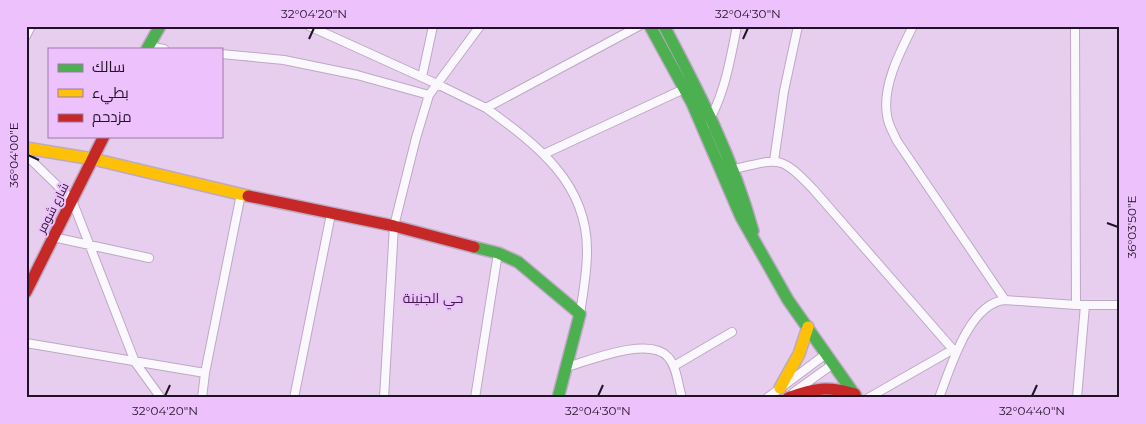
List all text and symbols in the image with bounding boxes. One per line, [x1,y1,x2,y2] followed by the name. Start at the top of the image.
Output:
[281,6,347,21] text: 32°04'20"N
[715,6,781,21] text: 32°04'30"N
[48,48,222,138] legend
[92,57,125,76] text: سالك
[92,83,129,105] text: بطيء
[92,107,132,127] text: مزدحم
[6,122,21,188] text: 36°04'00"E
[33,180,73,237] street label: شارع شومر
[1124,195,1139,259] text: 36°03'50"E
[403,289,463,310] district label: حي الجنينة
[132,403,198,418] text: 32°04'20"N
[565,403,631,418] text: 32°04'30"N
[999,403,1065,418] text: 32°04'40"N

